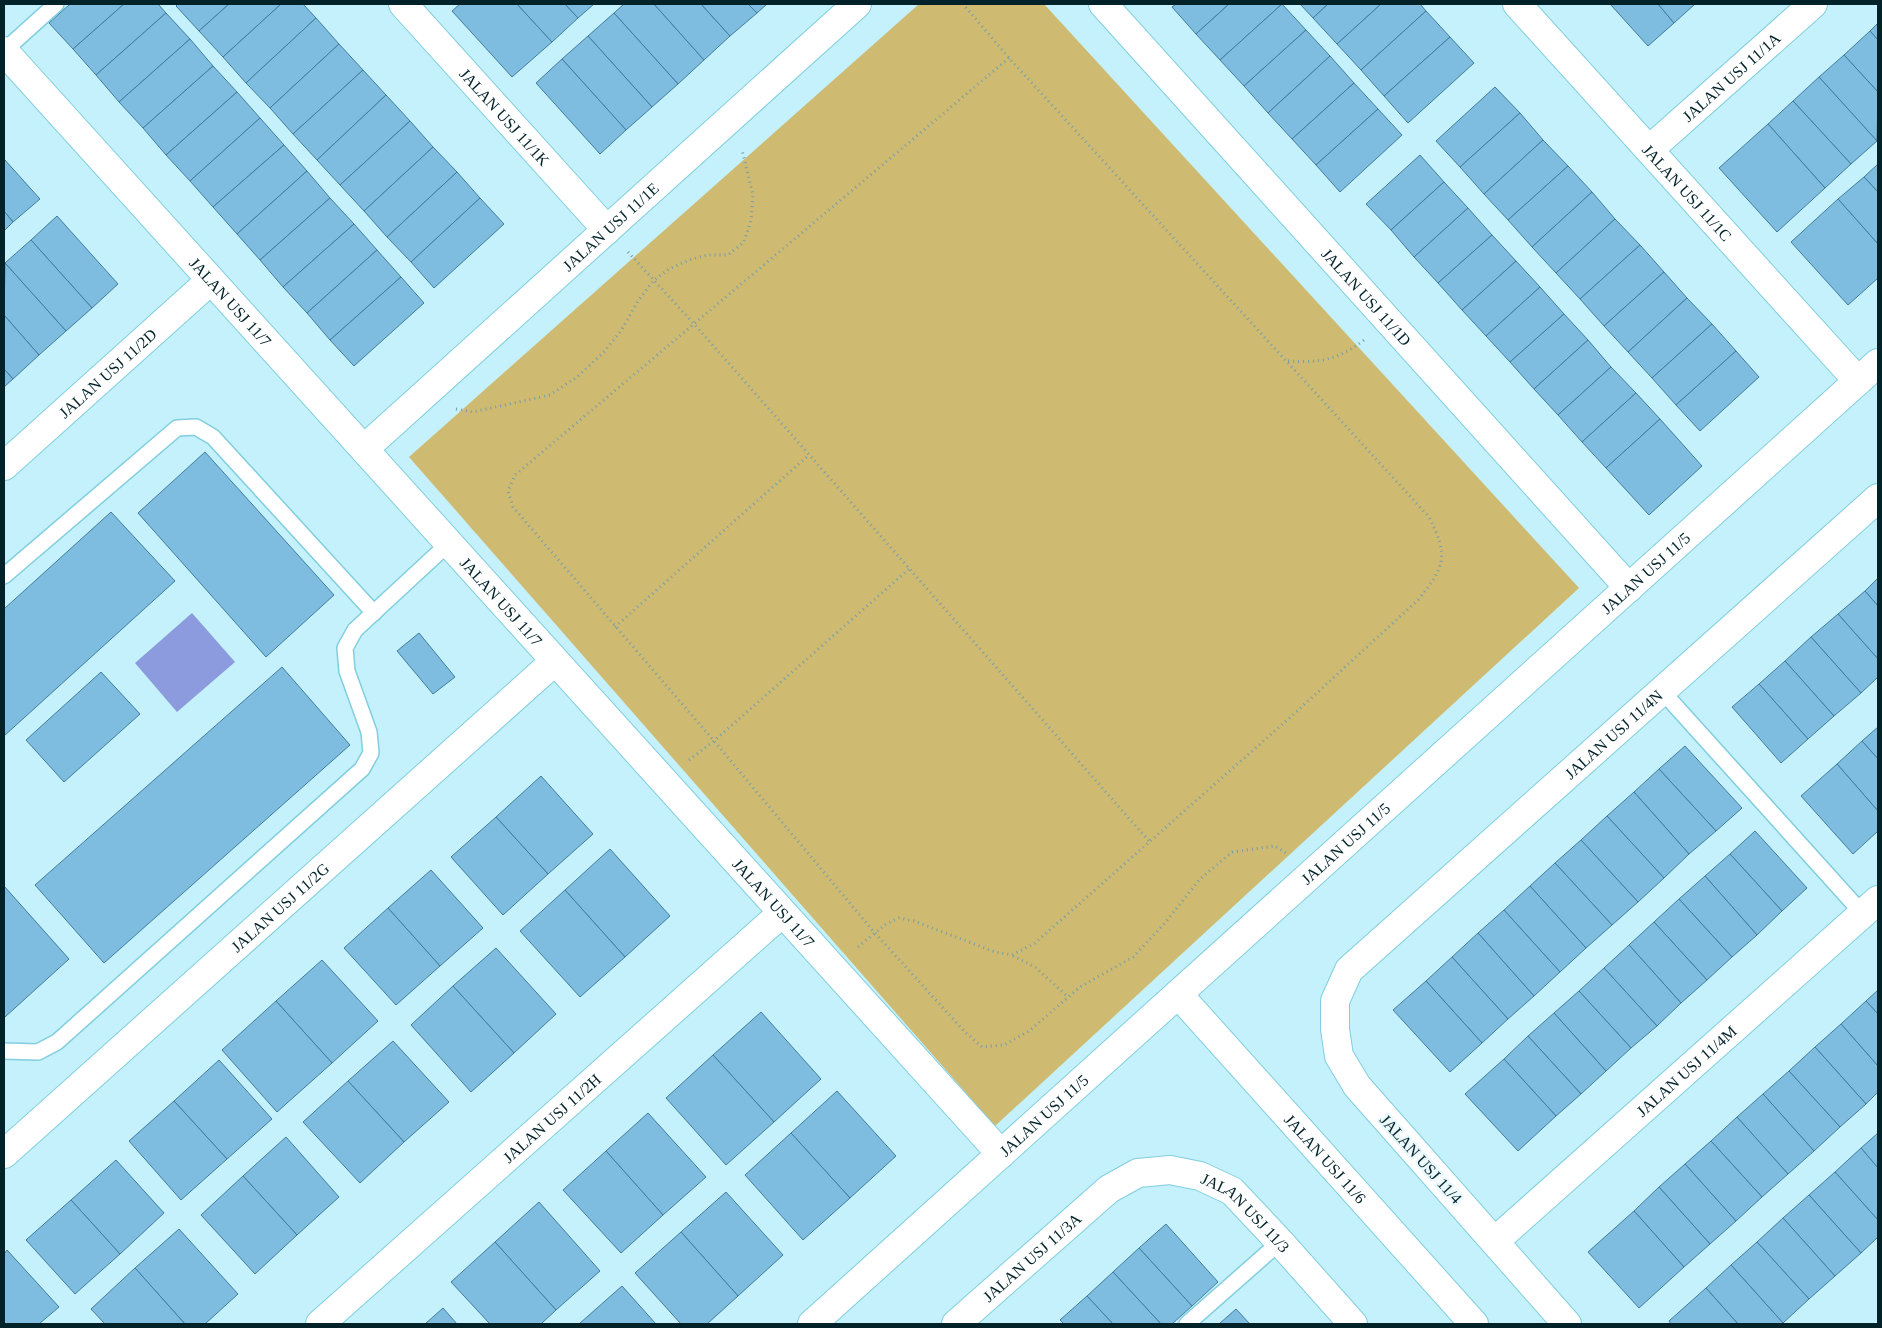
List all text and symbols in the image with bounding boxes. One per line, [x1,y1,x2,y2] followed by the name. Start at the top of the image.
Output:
[1679,29,1784,125] street label: JALAN USJ 11/1A
[457,65,553,169] street label: JALAN USJ 11/1K
[1640,141,1735,244] street label: JALAN USJ 11/1C
[559,179,662,274] street label: JALAN USJ 11/1E
[1319,245,1415,349] street label: JALAN USJ 11/1D
[186,254,275,349] street label: JALAN USJ 11/7
[55,325,159,421] street label: JALAN USJ 11/2D
[1598,528,1693,617] street label: JALAN USJ 11/5
[457,554,546,649] street label: JALAN USJ 11/7
[1561,686,1666,782] street label: JALAN USJ 11/4N
[1298,799,1393,887] street label: JALAN USJ 11/5
[730,855,818,950] street label: JALAN USJ 11/7
[228,859,332,955] street label: JALAN USJ 11/2G
[1633,1022,1739,1120] street label: JALAN USJ 11/4M
[499,1070,604,1166] street label: JALAN USJ 11/2H
[996,1071,1091,1159] street label: JALAN USJ 11/5
[1281,1111,1370,1206] street label: JALAN USJ 11/6
[1377,1111,1465,1207] street label: JALAN USJ 11/4
[1199,1169,1293,1255] street label: JALAN USJ 11/3
[979,1209,1084,1305] street label: JALAN USJ 11/3A

